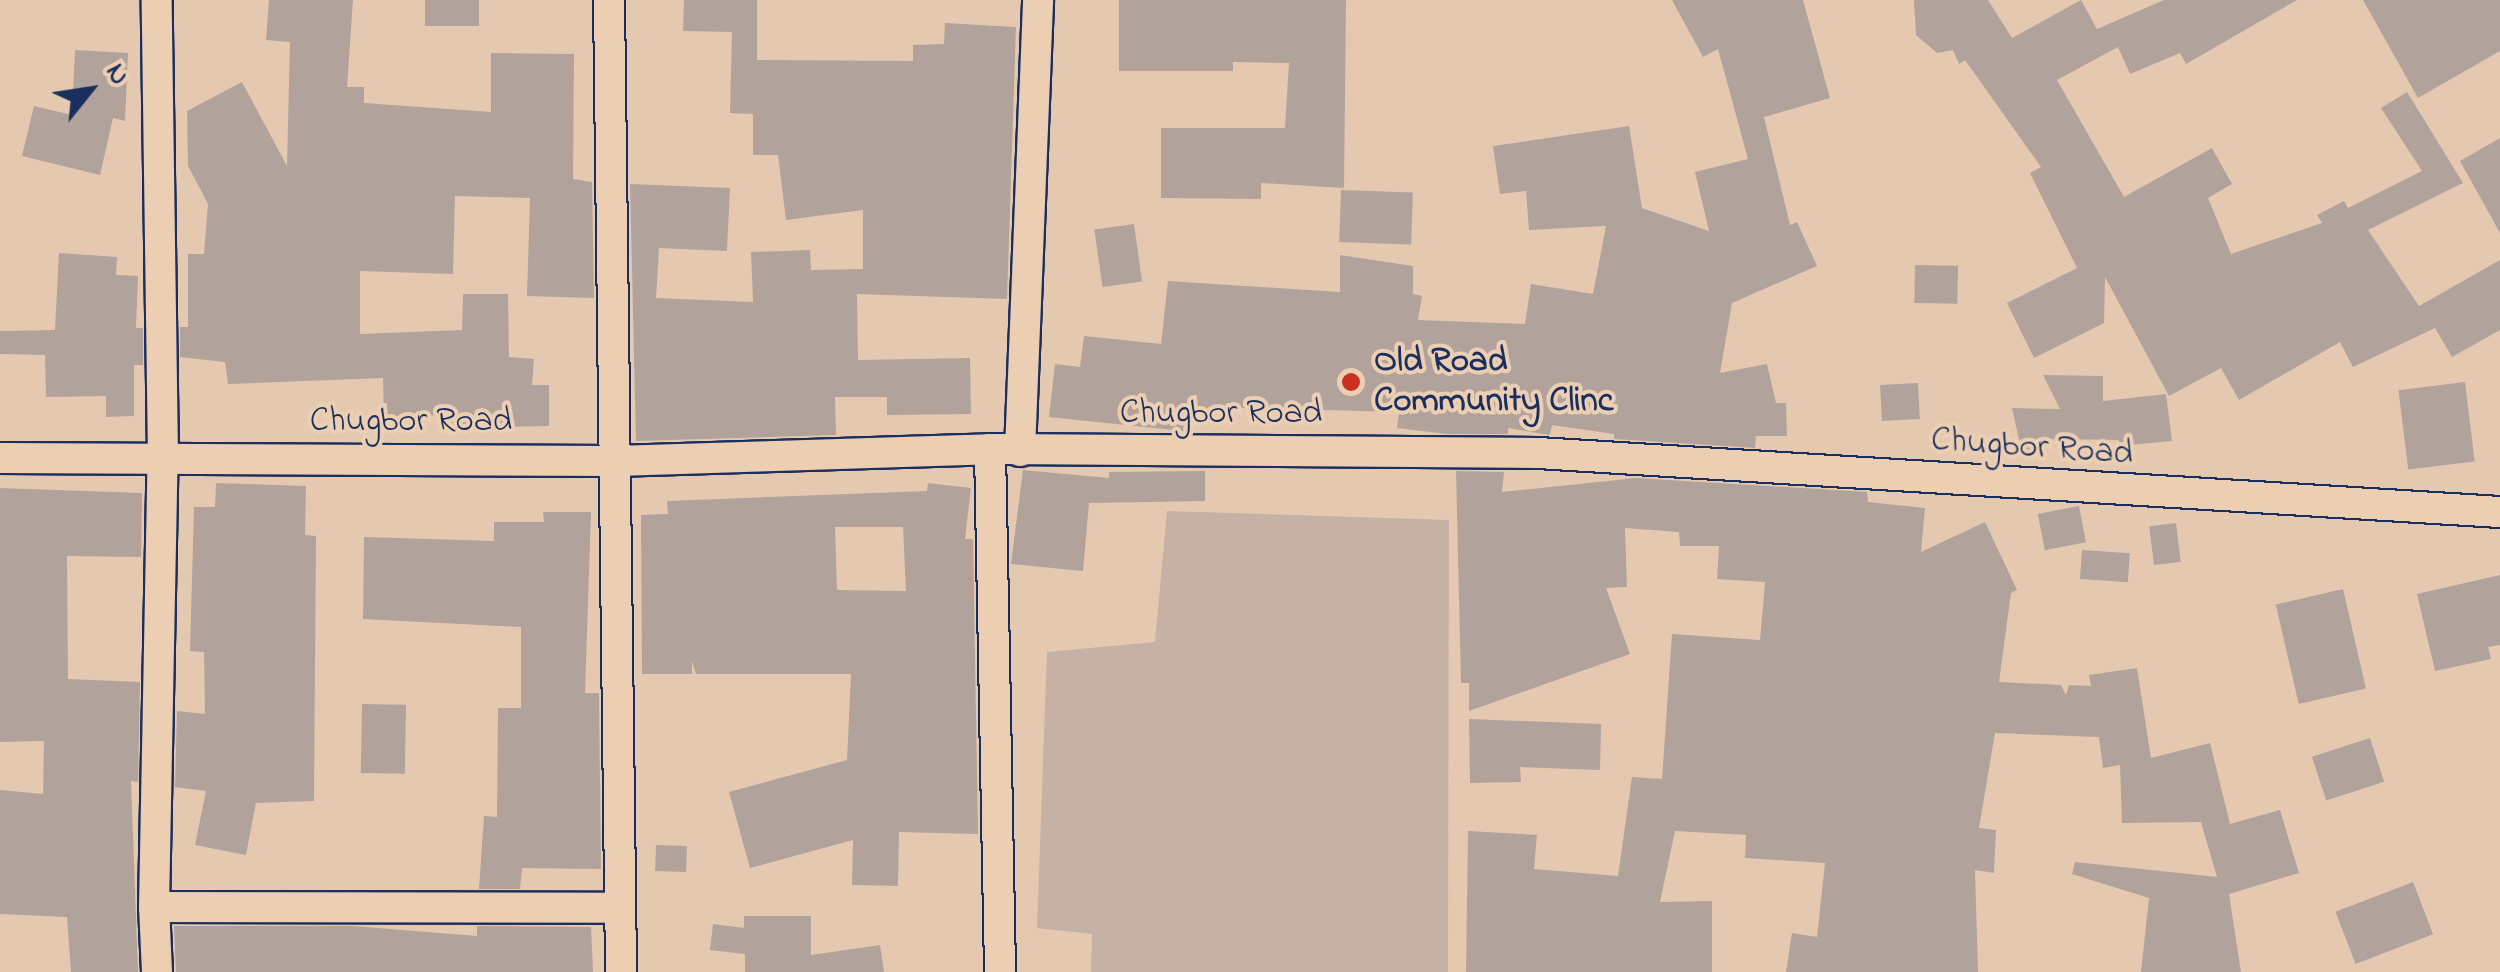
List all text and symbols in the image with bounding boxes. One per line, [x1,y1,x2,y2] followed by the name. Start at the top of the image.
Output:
[40,40,140,140] north arrow
[94,56,139,93] text: N
[1374,341,1613,423] place label: Old Road Community Clinc
[1338,369,1364,395] marker: Old Road Community Clinc
[1120,393,1322,435] street label: Chugbor Road
[310,401,512,443] street label: Chugbor Road
[1930,420,2134,476] street label: Chugbor Road

